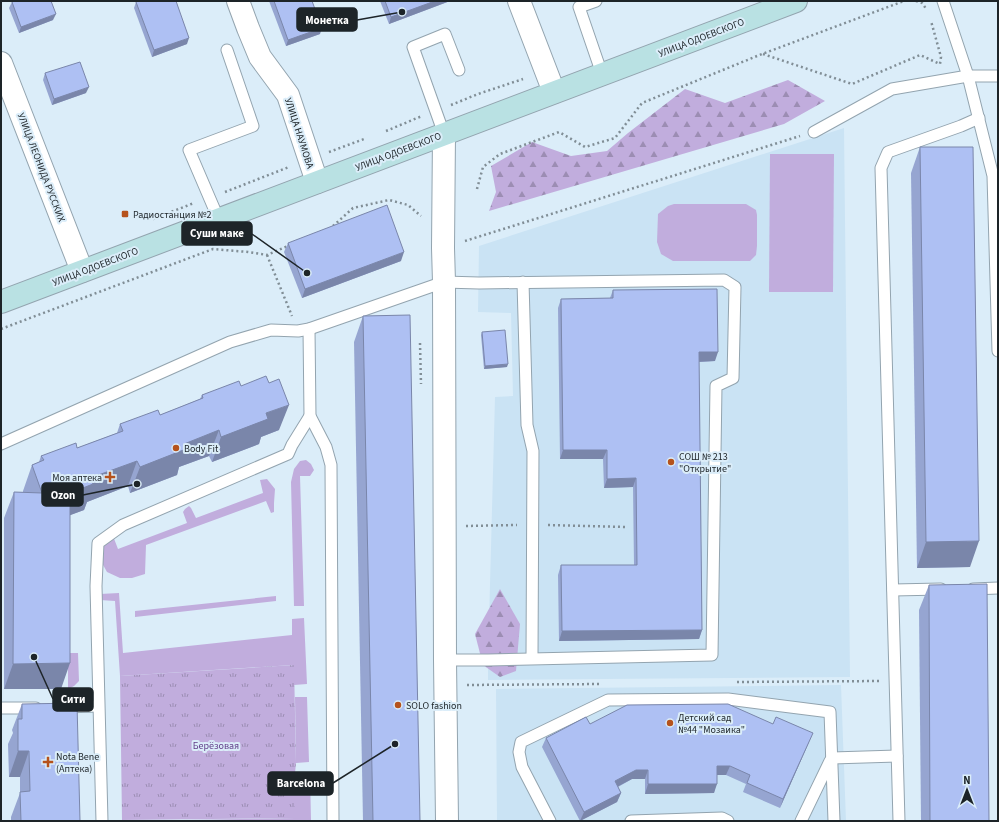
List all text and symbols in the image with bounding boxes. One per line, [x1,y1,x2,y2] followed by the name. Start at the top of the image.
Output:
[297,8,357,31] callout: Монетка
[305,13,349,28] text: Монетка
[656,15,747,61] street label: УЛИЦА ОДОЕВСКОГО
[281,96,317,171] street label: УЛИЦА НАУМОВА
[14,111,68,224] street label: УЛИЦА ЛЕОНИДА РУССКИХ
[353,129,444,175] street label: УЛИЦА ОДОЕВСКОГО
[133,208,211,222] place label: Радиостанция №2
[120,209,130,219] marker: Радиостанция №2
[182,222,252,245] callout: Суши маке
[190,226,244,241] text: Суши маке
[50,244,141,290] street label: УЛИЦА ОДОЕВСКОГО
[184,442,219,456] place label: Body Fit
[171,443,181,453] marker: Body Fit
[679,450,731,476] place label: СОШ № 213 "Открытие"
[666,457,676,467] marker: СОШ № 213 "Открытие"
[52,471,102,485] place label: Моя аптека
[105,472,115,482] marker: Моя аптека
[42,483,83,506] callout: Ozon
[51,488,75,503] text: Ozon
[53,688,93,711] callout: Сити
[61,692,85,707] text: Сити
[406,699,462,713] place label: SOLO fashion
[393,700,403,710] marker: SOLO fashion
[678,711,745,737] place label: Детский сад №44 "Мозаика"
[665,718,675,728] marker: Детский сад №44 "Мозаика"
[193,739,239,753] park label: Берёзовая
[56,750,99,776] place label: Nota Bene (Аптека)
[43,757,53,767] marker: Nota Bene (Аптека)
[947,770,987,810] north arrow
[268,772,333,795] callout: Barcelona
[963,773,971,788] text: N
[277,776,326,791] text: Barcelona

